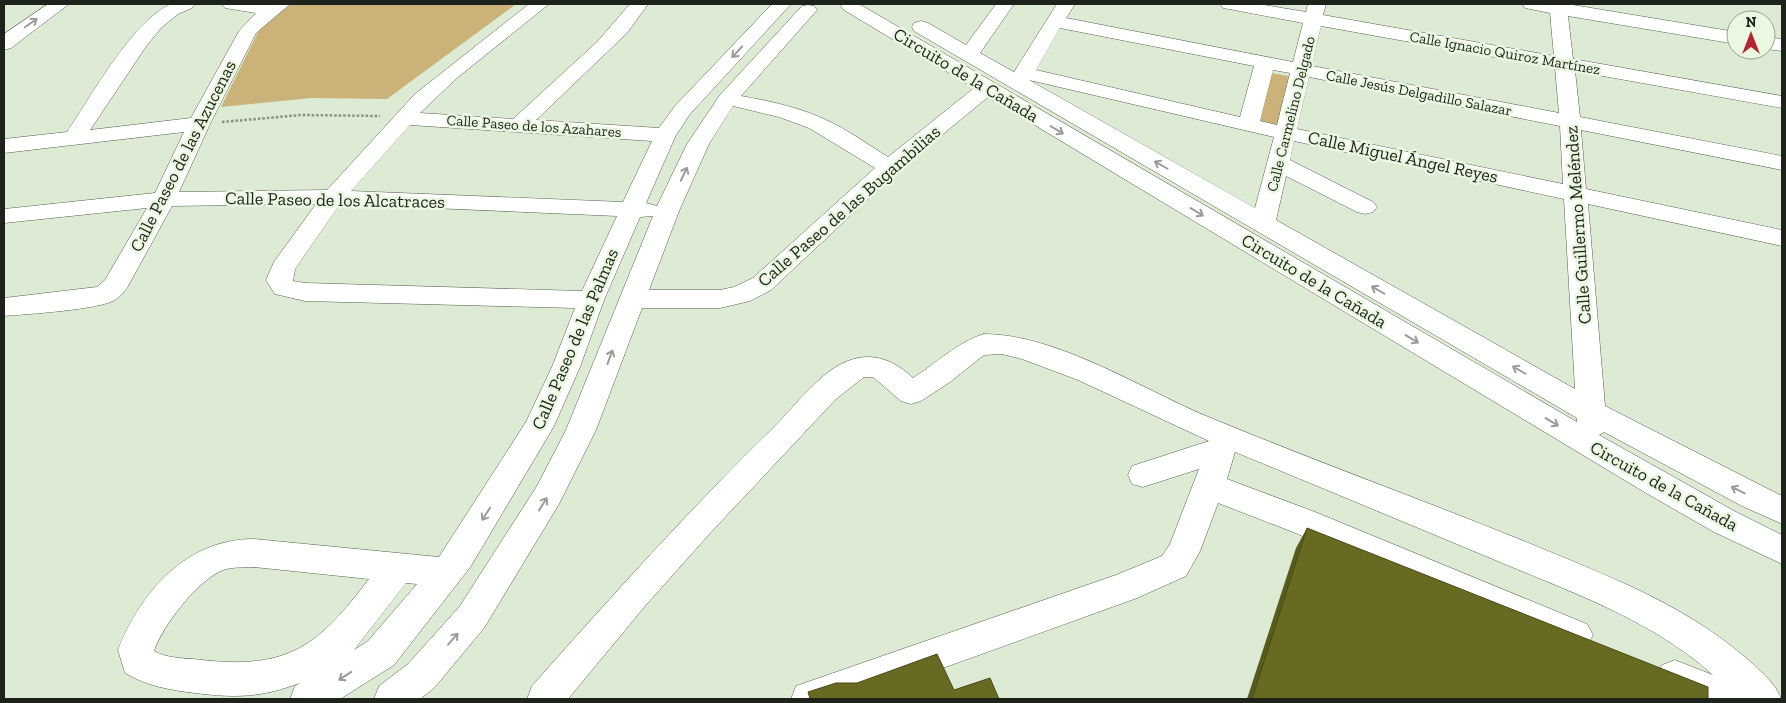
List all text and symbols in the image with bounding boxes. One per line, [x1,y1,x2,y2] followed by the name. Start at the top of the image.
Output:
[1726,10,1776,60] north arrow
[1746,14,1757,31] text: N
[24,18,38,28] one-way arrow
[889,23,1043,127] street label: Circuito de la Cañada
[1408,27,1602,79] street label: Calle Ignacio Quiroz Martínez
[1263,34,1319,194] street label: Calle Carmelino Delgado
[731,46,743,59] one-way arrow
[125,56,241,256] street label: Calle Paseo de las Azucenas
[1324,66,1514,120] street label: Calle Jesús Delgadillo Salazar
[446,111,622,141] street label: Calle Paseo de los Azahares
[753,121,945,291] street label: Calle Paseo de las Bugambilias
[1049,125,1063,135] one-way arrow
[1560,125,1596,325] street label: Calle Guillermo Meléndez
[1306,126,1500,188] street label: Calle Miguel Ángel Reyes
[1155,159,1169,169] one-way arrow
[679,166,689,181] one-way arrow
[225,187,445,213] street label: Calle Paseo de los Alcatraces
[1189,208,1203,218] one-way arrow
[1237,229,1391,333] street label: Circuito de la Cañada
[527,245,623,433] street label: Calle Paseo de las Palmas
[1371,284,1385,294] one-way arrow
[1405,335,1419,345] one-way arrow
[606,349,615,365] one-way arrow
[1512,365,1526,375] one-way arrow
[1544,417,1559,427] one-way arrow
[1586,436,1742,536] street label: Circuito de la Cañada
[1731,485,1746,495] one-way arrow
[538,498,548,512] one-way arrow
[480,507,490,521] one-way arrow
[447,633,459,646] one-way arrow
[338,672,352,682] one-way arrow

